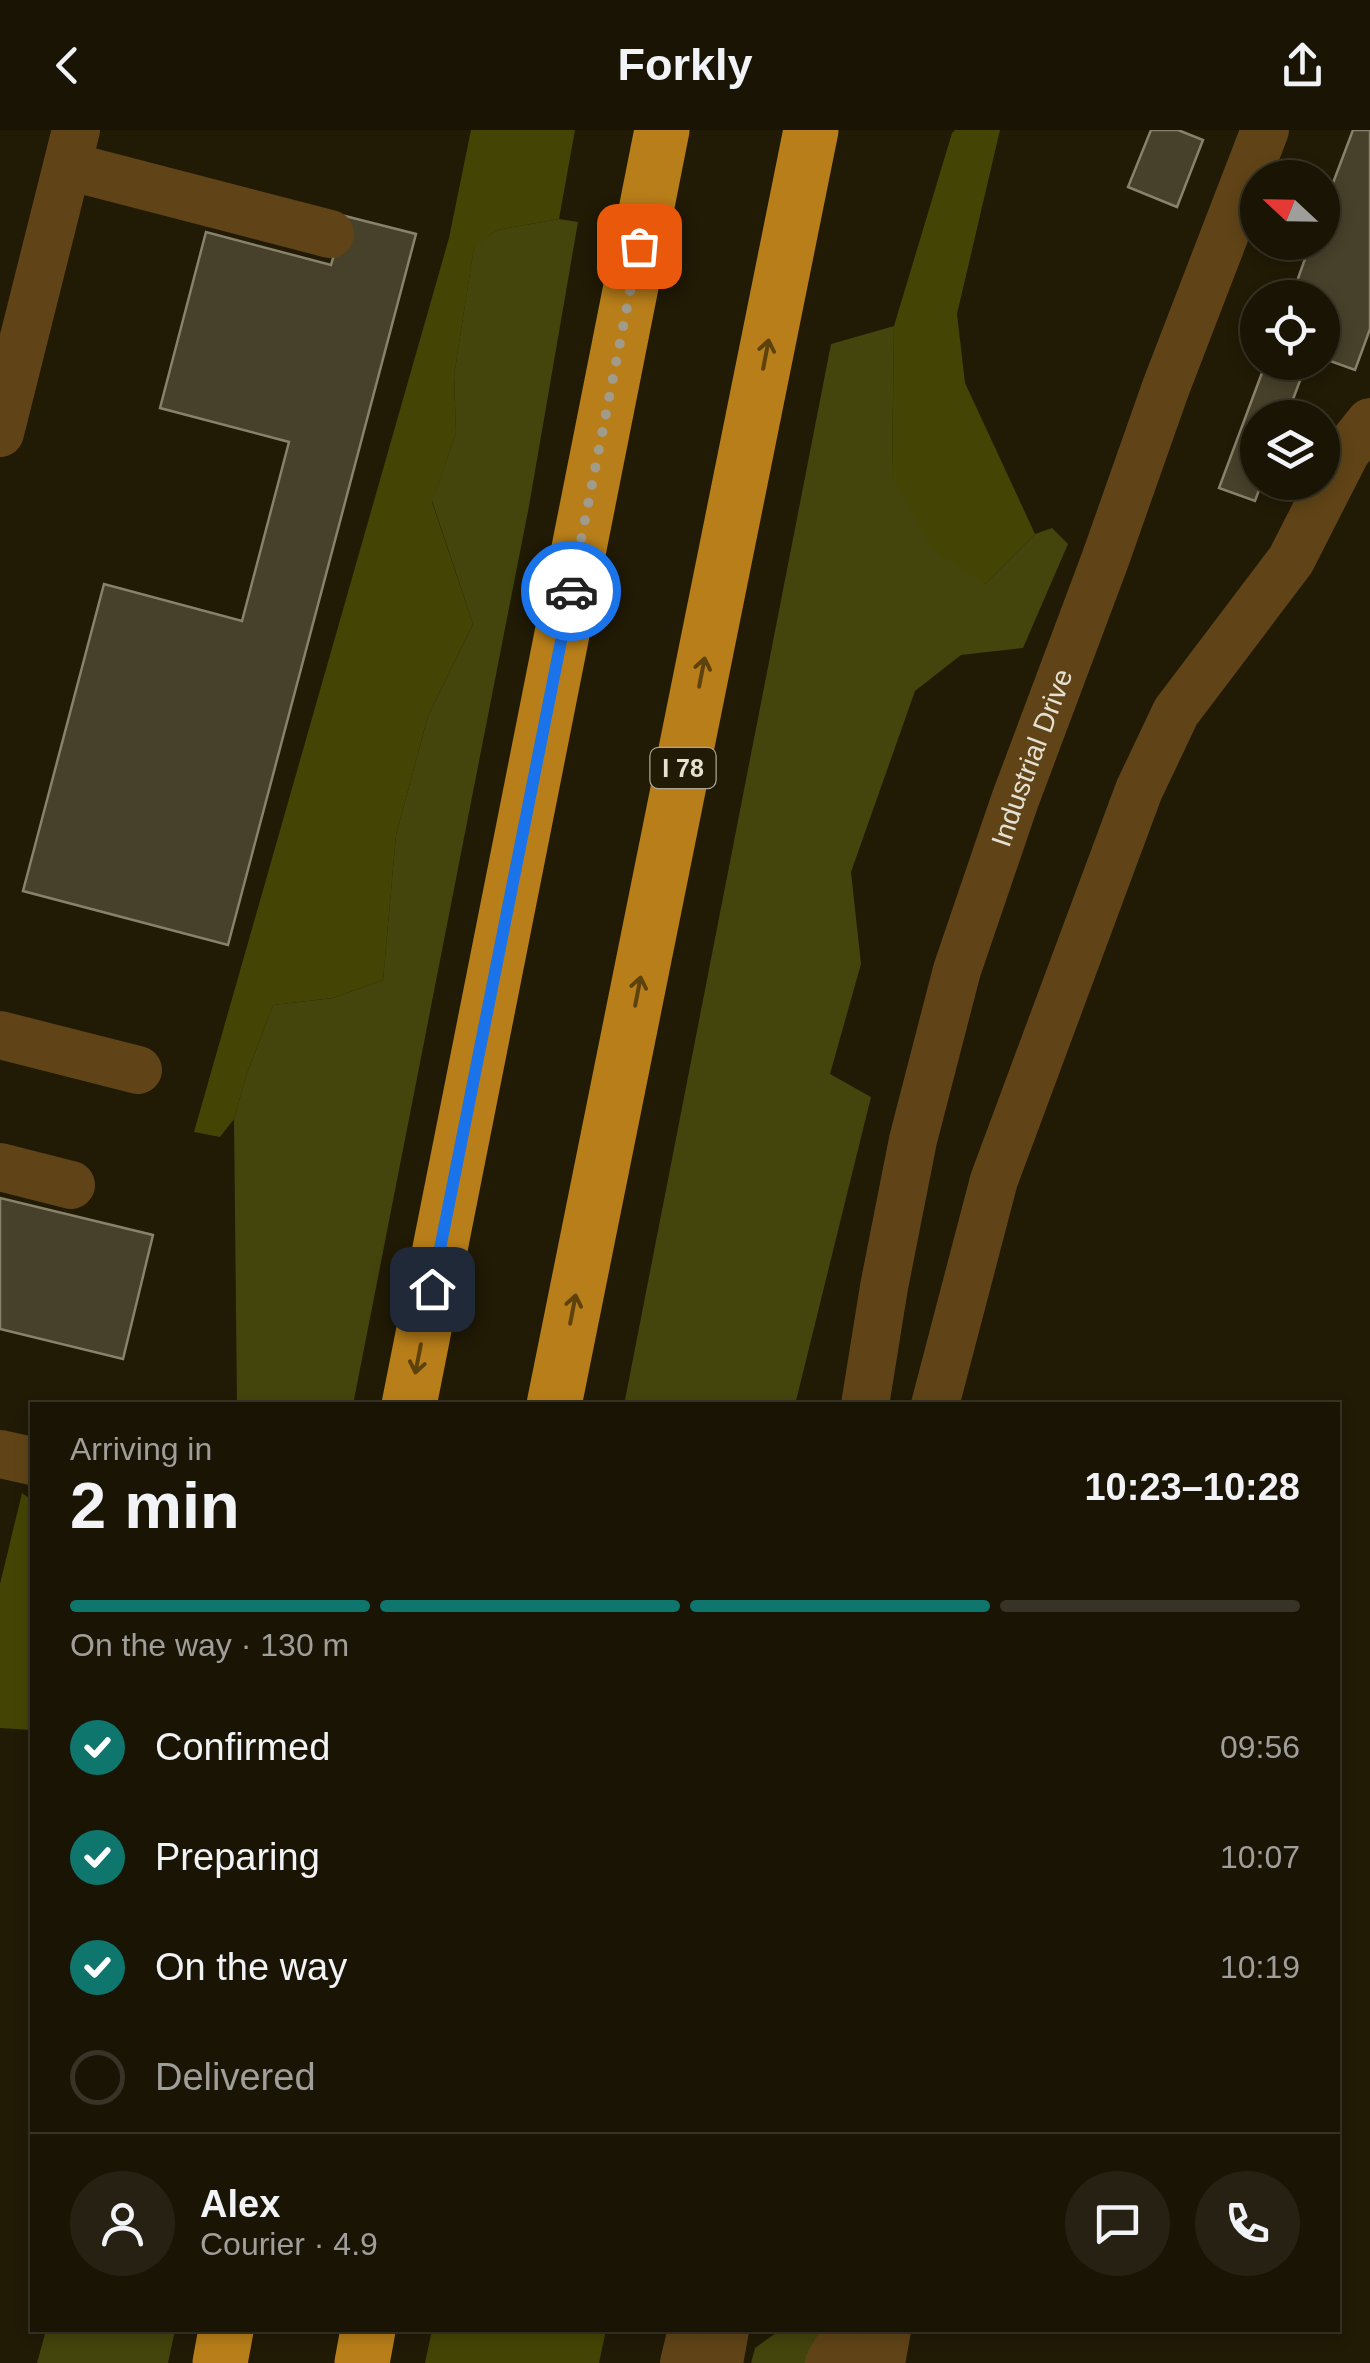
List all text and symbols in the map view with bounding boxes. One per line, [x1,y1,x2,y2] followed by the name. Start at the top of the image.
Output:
[40,38,95,93] icon: back
[1275,38,1330,93] icon: share
[617,39,753,90] text: Forkly
[1240,160,1340,260] north arrow
[1240,160,1340,500] map controls
[597,204,682,289] pin
[612,219,667,274] icon: bag
[1240,280,1340,380] button: locate
[757,338,776,371] one-way arrow
[1240,400,1340,500] button: layers
[521,541,621,641] courier
[544,564,599,619] icon: car
[693,657,712,689] one-way arrow
[985,665,1078,850] street label: Industrial Drive
[650,748,716,788] road number: I 78
[629,976,648,1008] one-way arrow
[390,1247,475,1332] pin
[405,1262,460,1317] icon: home
[565,1294,584,1326] one-way arrow
[408,1342,427,1374] one-way arrow
[70,1431,212,1467] text: Arriving in
[1084,1466,1300,1508] text: 10:23–10:28
[70,1469,240,1542] text: 2 min
[70,1627,349,1663] text: On the way · 130 m
[70,1720,125,1775] icon: check
[155,1726,330,1768] text: Confirmed
[1220,1729,1300,1765] text: 09:56
[70,1830,125,1885] icon: check
[155,1836,320,1878] text: Preparing
[1220,1839,1300,1875] text: 10:07
[70,1940,125,1995] icon: check
[155,1946,347,1988] text: On the way
[1220,1949,1300,1985] text: 10:19
[155,2056,316,2098] text: Delivered
[70,2171,175,2276] button: person
[1065,2171,1170,2276] button: chat
[1195,2171,1300,2276] button: phone
[200,2183,280,2225] text: Alex
[200,2226,378,2262] text: Courier · 4.9

